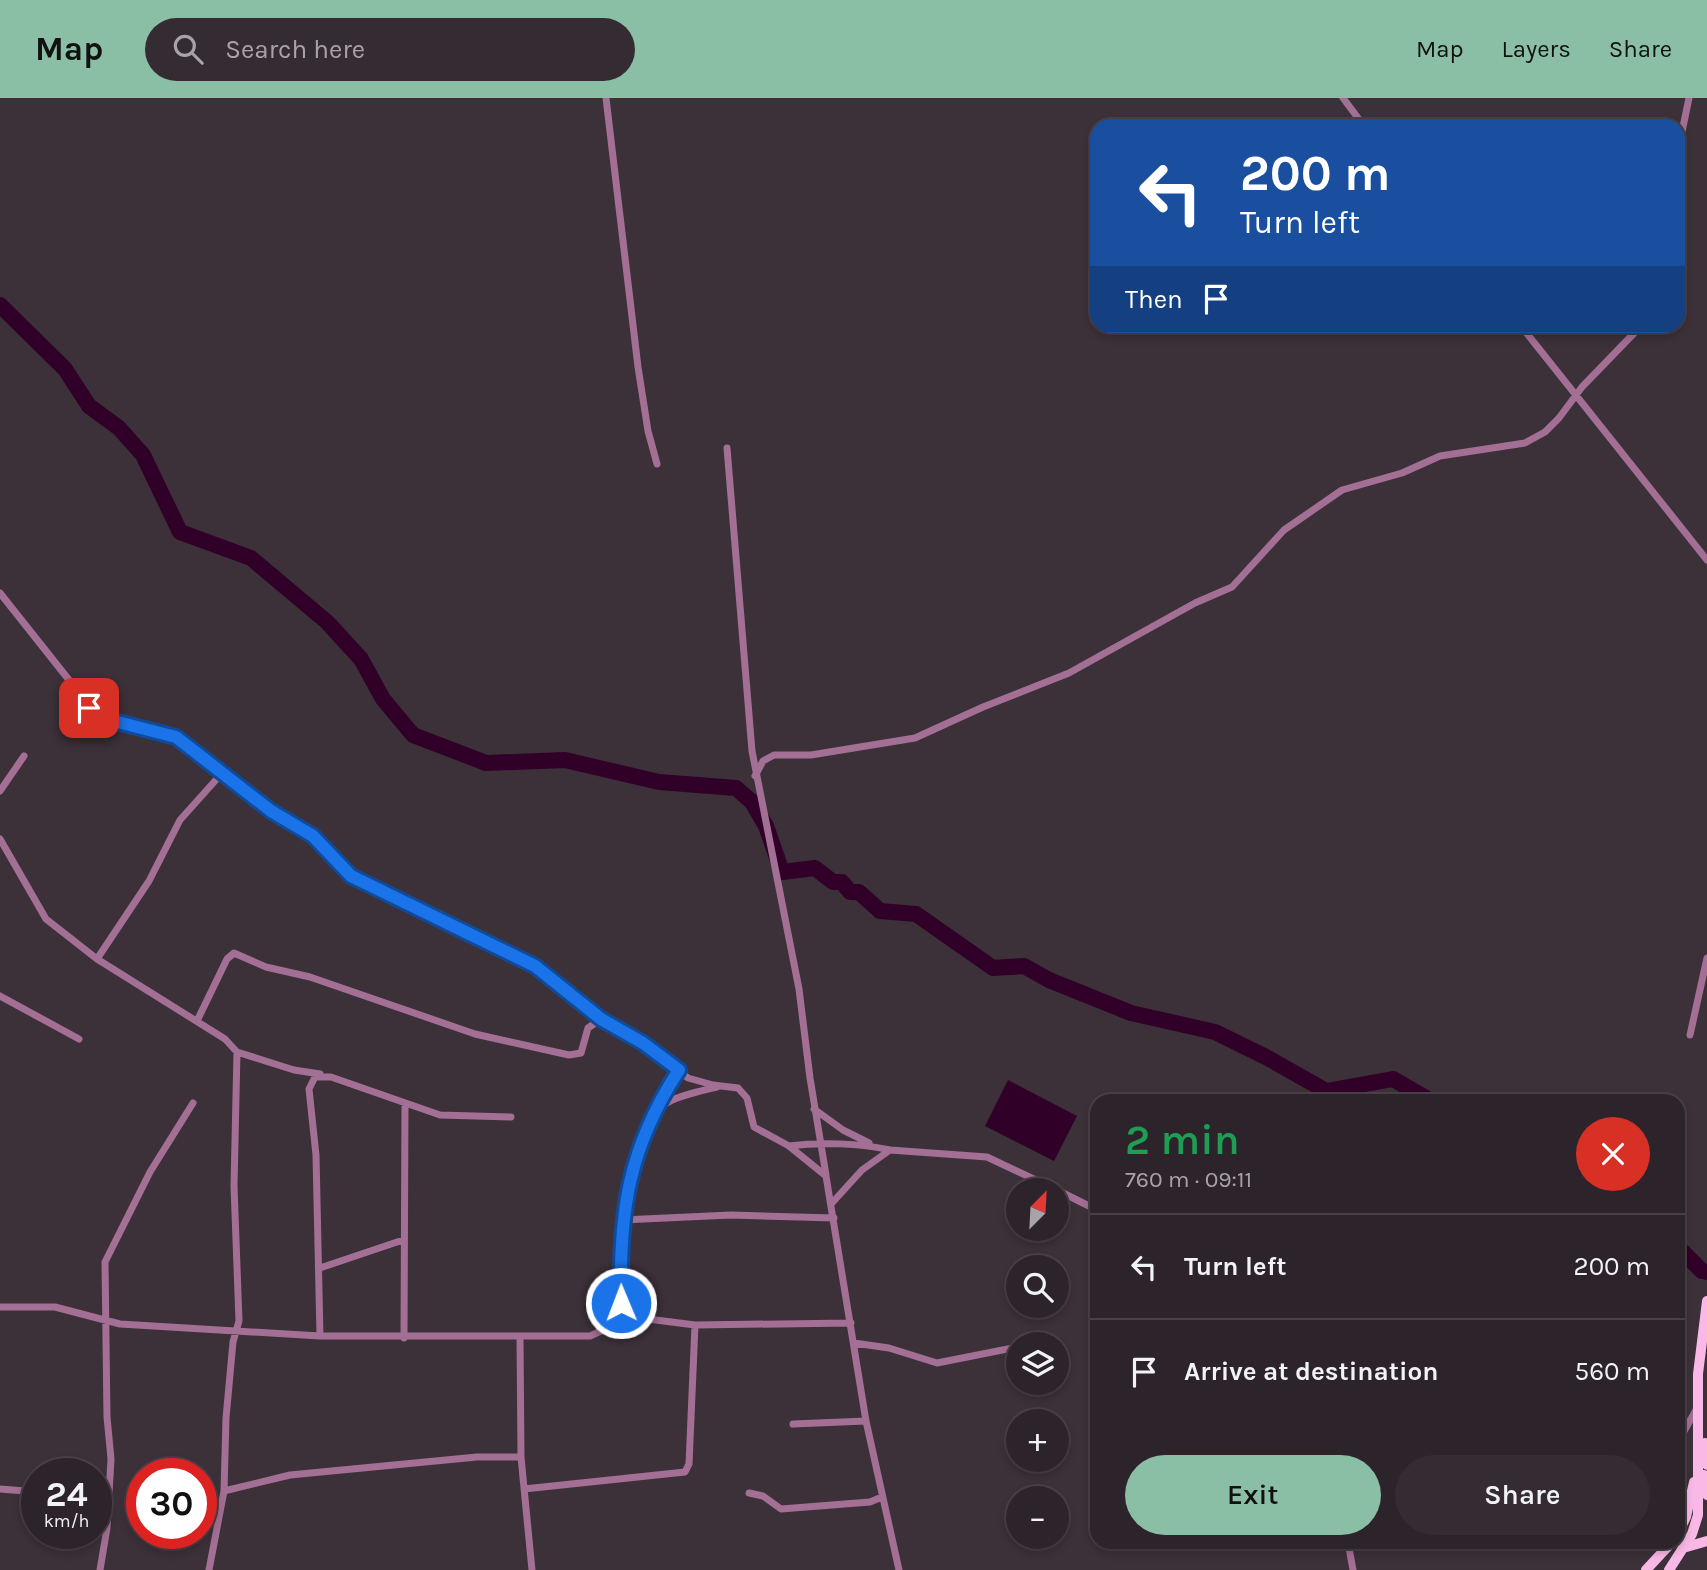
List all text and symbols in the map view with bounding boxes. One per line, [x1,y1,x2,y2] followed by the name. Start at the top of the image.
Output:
[145,18,635,81] search box
[35,30,103,68] text: Map
[169,30,207,68] icon: search
[225,34,365,65] text: Search here
[1416,35,1464,63] text: Map
[1502,35,1571,63] text: Layers
[1609,35,1672,63] text: Share
[1240,145,1391,202] text: 200 m
[1125,147,1216,238] icon: left
[1240,204,1360,241] text: Turn left
[1197,280,1235,318] icon: arrive
[1125,284,1183,315] text: Then
[59,678,119,738] pin
[70,689,108,727] icon: arrive
[1125,1115,1240,1165] text: 2 min
[1576,1117,1650,1191] button: close
[1125,1166,1252,1193] text: 760 m · 09:11
[1006,1178,1069,1241] north arrow
[1006,1178,1069,1549] map controls
[1125,1248,1163,1286] icon: left
[1184,1251,1286,1282] text: Turn left
[1574,1251,1650,1282] text: 200 m
[1006,1255,1069,1318] button: search
[584,1266,658,1340] position arrow
[1006,1332,1069,1395] button: layers
[1125,1353,1163,1391] icon: arrive
[1184,1356,1438,1387] text: Arrive at destination
[1575,1356,1650,1387] text: 560 m
[1006,1409,1069,1472] button: +
[1125,1455,1381,1535] button: Exit
[1395,1455,1650,1535] button: Share
[126,1458,217,1549] speed limit sign: 30
[46,1474,88,1515] text: 24
[1006,1486,1069,1549] button: −
[44,1510,89,1532] text: km/h

